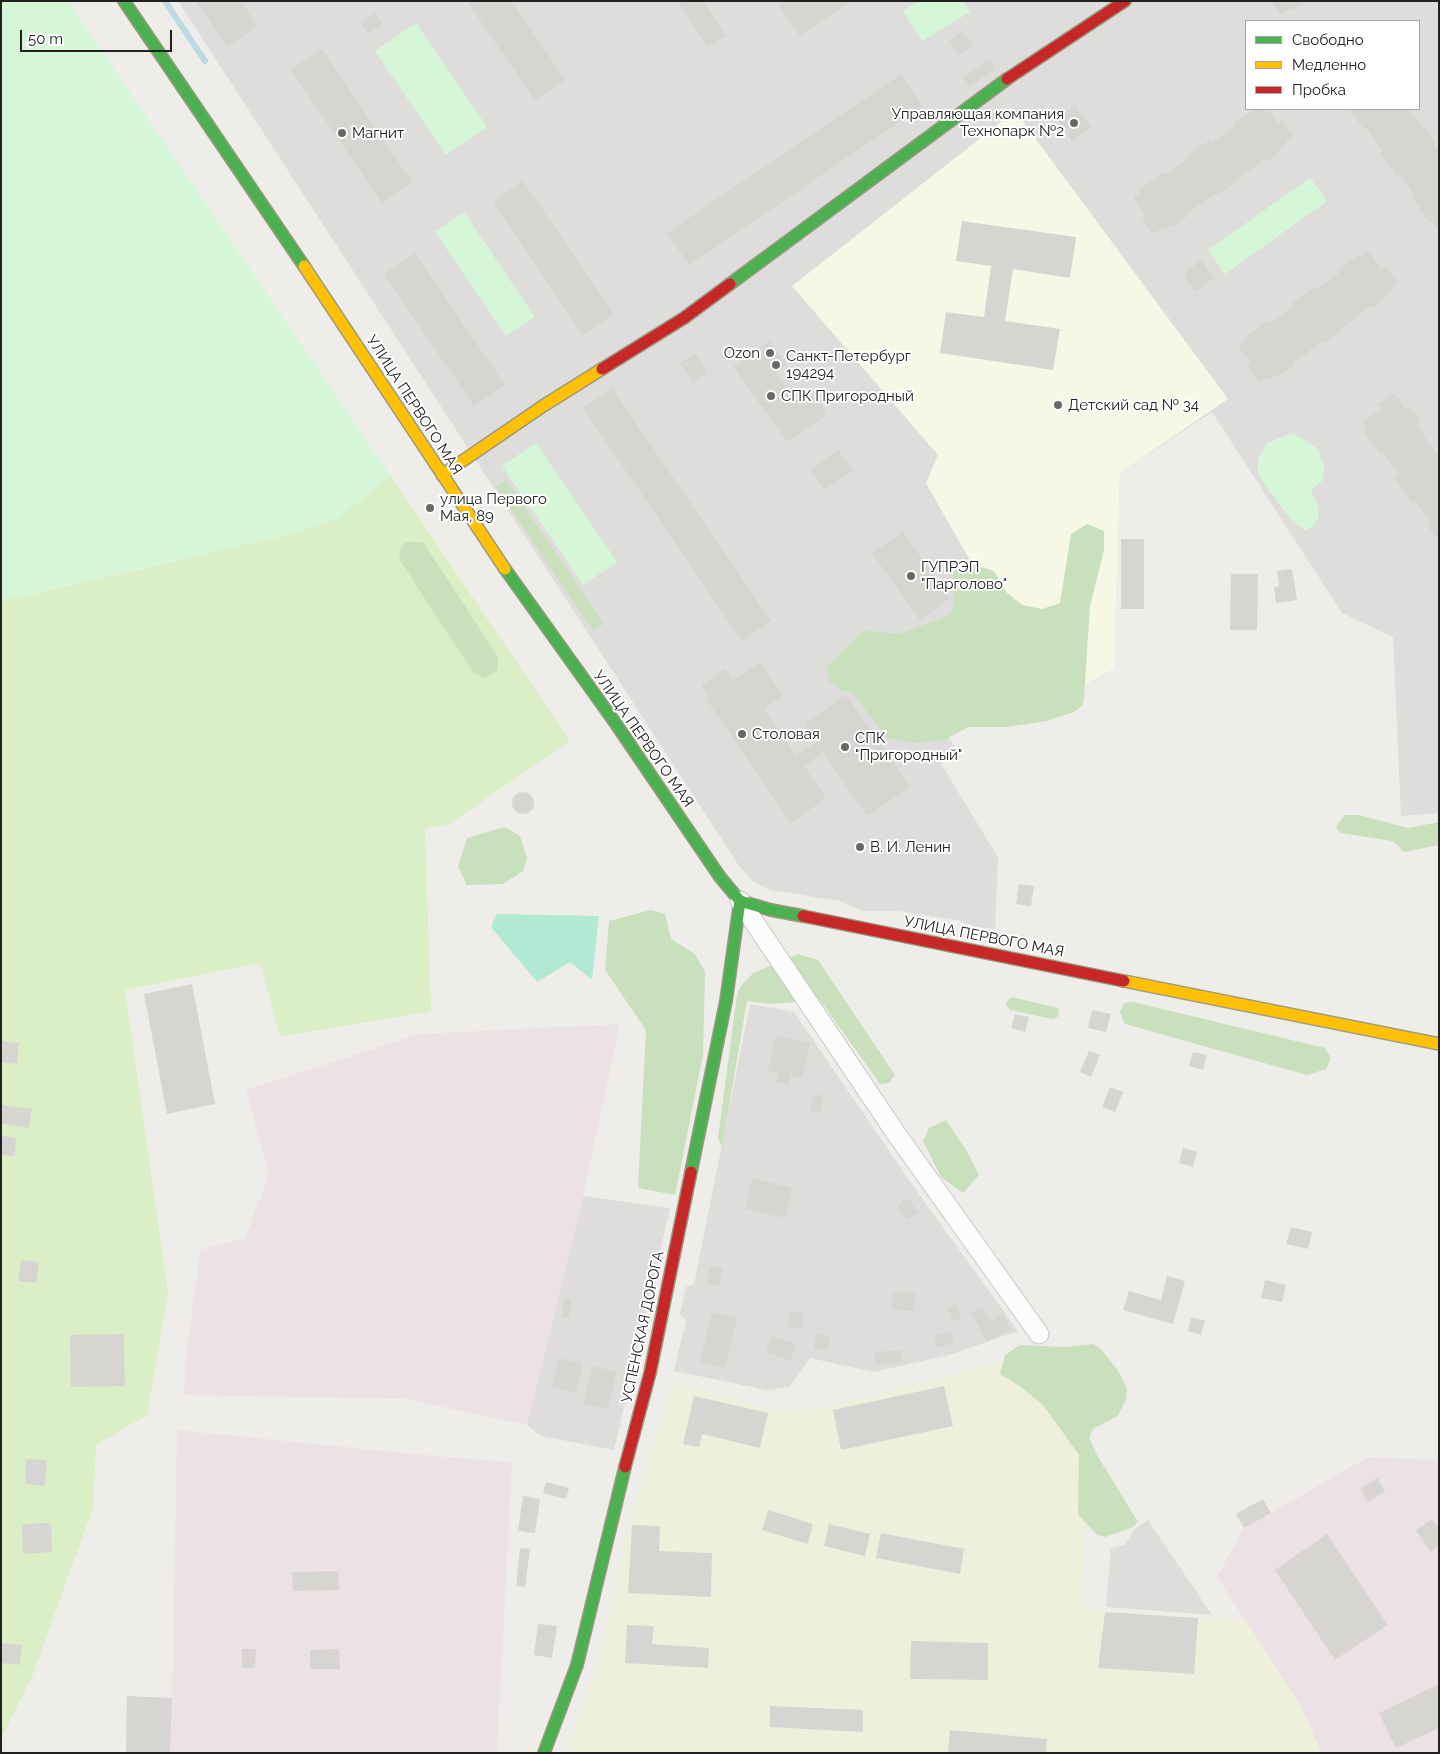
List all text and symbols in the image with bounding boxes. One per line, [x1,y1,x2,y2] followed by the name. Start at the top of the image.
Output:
[22,20,175,52] scale bar
[1245,20,1420,110] legend
[28,30,63,48] text: 50 m
[1292,31,1364,49] text: Свободно
[1292,56,1366,74] text: Медленно
[1292,81,1346,99] text: Пробка
[892,105,1064,140] place label: Управляющая компания Технопарк №2
[1068,117,1080,129] marker: Управляющая компания Технопарк №2
[352,124,404,142] place label: Магнит
[336,127,348,139] marker: Магнит
[362,332,466,478] street label: УЛИЦА ПЕРВОГО МАЯ
[724,344,760,362] place label: Ozon
[764,347,776,359] marker: Ozon
[786,347,911,382] place label: Санкт-Петербург 194294
[770,359,782,371] marker: Санкт-Петербург 194294
[781,387,914,405] place label: СПК Пригородный
[765,390,777,402] marker: СПК Пригородный
[1068,396,1199,414] place label: Детский сад № 34
[1052,399,1064,411] marker: Детский сад № 34
[440,490,547,525] place label: улица Первого Мая, 89
[424,502,436,514] marker: улица Первого Мая, 89
[921,558,1007,593] place label: ГУПРЭП "Парголово"
[905,570,917,582] marker: ГУПРЭП "Парголово"
[589,667,697,811] street label: УЛИЦА ПЕРВОГО МАЯ
[752,725,820,743] place label: Столовая
[736,728,748,740] marker: Столовая
[855,729,962,764] place label: СПК "Пригородный"
[839,741,851,753] marker: СПК "Пригородный"
[870,838,951,856] place label: В. И. Ленин
[854,841,866,853] marker: В. И. Ленин
[902,913,1066,961] street label: УЛИЦА ПЕРВОГО МАЯ
[618,1249,668,1405] street label: УСПЕНСКАЯ ДОРОГА

